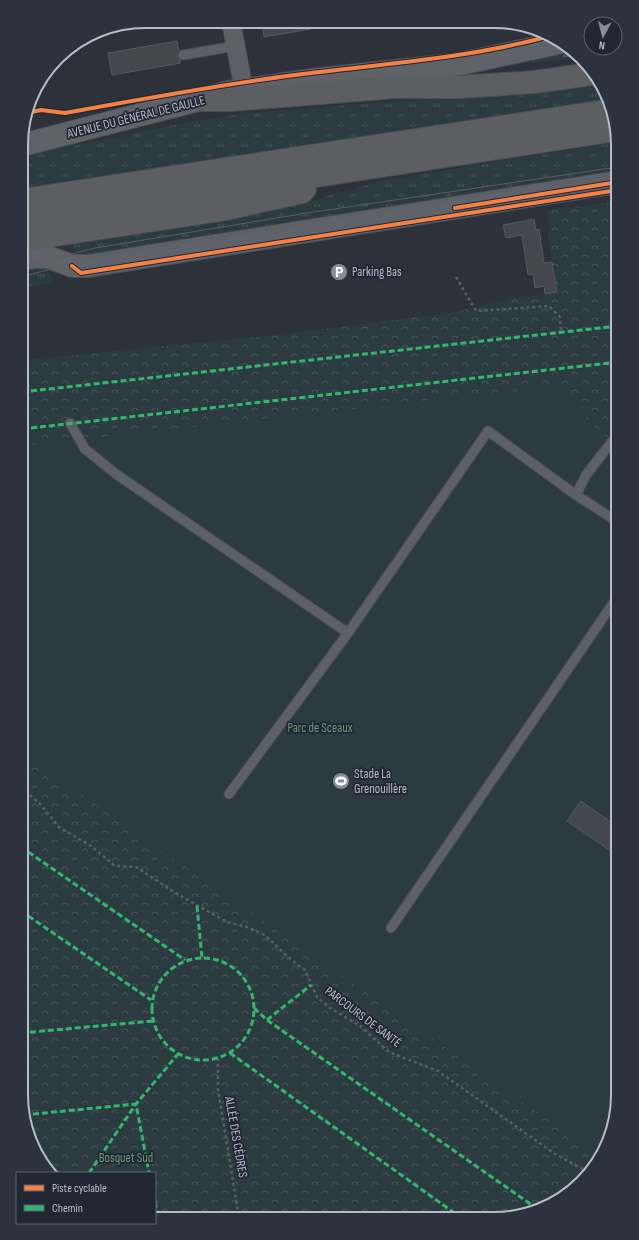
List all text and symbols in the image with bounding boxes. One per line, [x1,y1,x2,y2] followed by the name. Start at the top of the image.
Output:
[583,16,623,56] north arrow
[598,39,606,52] text: N
[65,92,206,142] street label: AVENUE DU GÉNÉRAL DE GAULLE
[329,262,349,282] parking icon: Parking Bas
[352,264,402,280] place label: Parking Bas
[287,720,353,736] park label: Parc de Sceaux
[354,766,407,797] place label: Stade La Grenouillère
[331,771,351,791] sports icon: Stade La Grenouillère
[322,983,404,1051] street label: PARCOURS DE SANTÉ
[221,1094,251,1179] street label: ALLÉE DES CÈDRES
[99,1150,153,1166] park label: Bosquet Sud
[16,1172,156,1224] legend
[52,1181,107,1196] text: Piste cyclable
[52,1201,83,1216] text: Chemin

